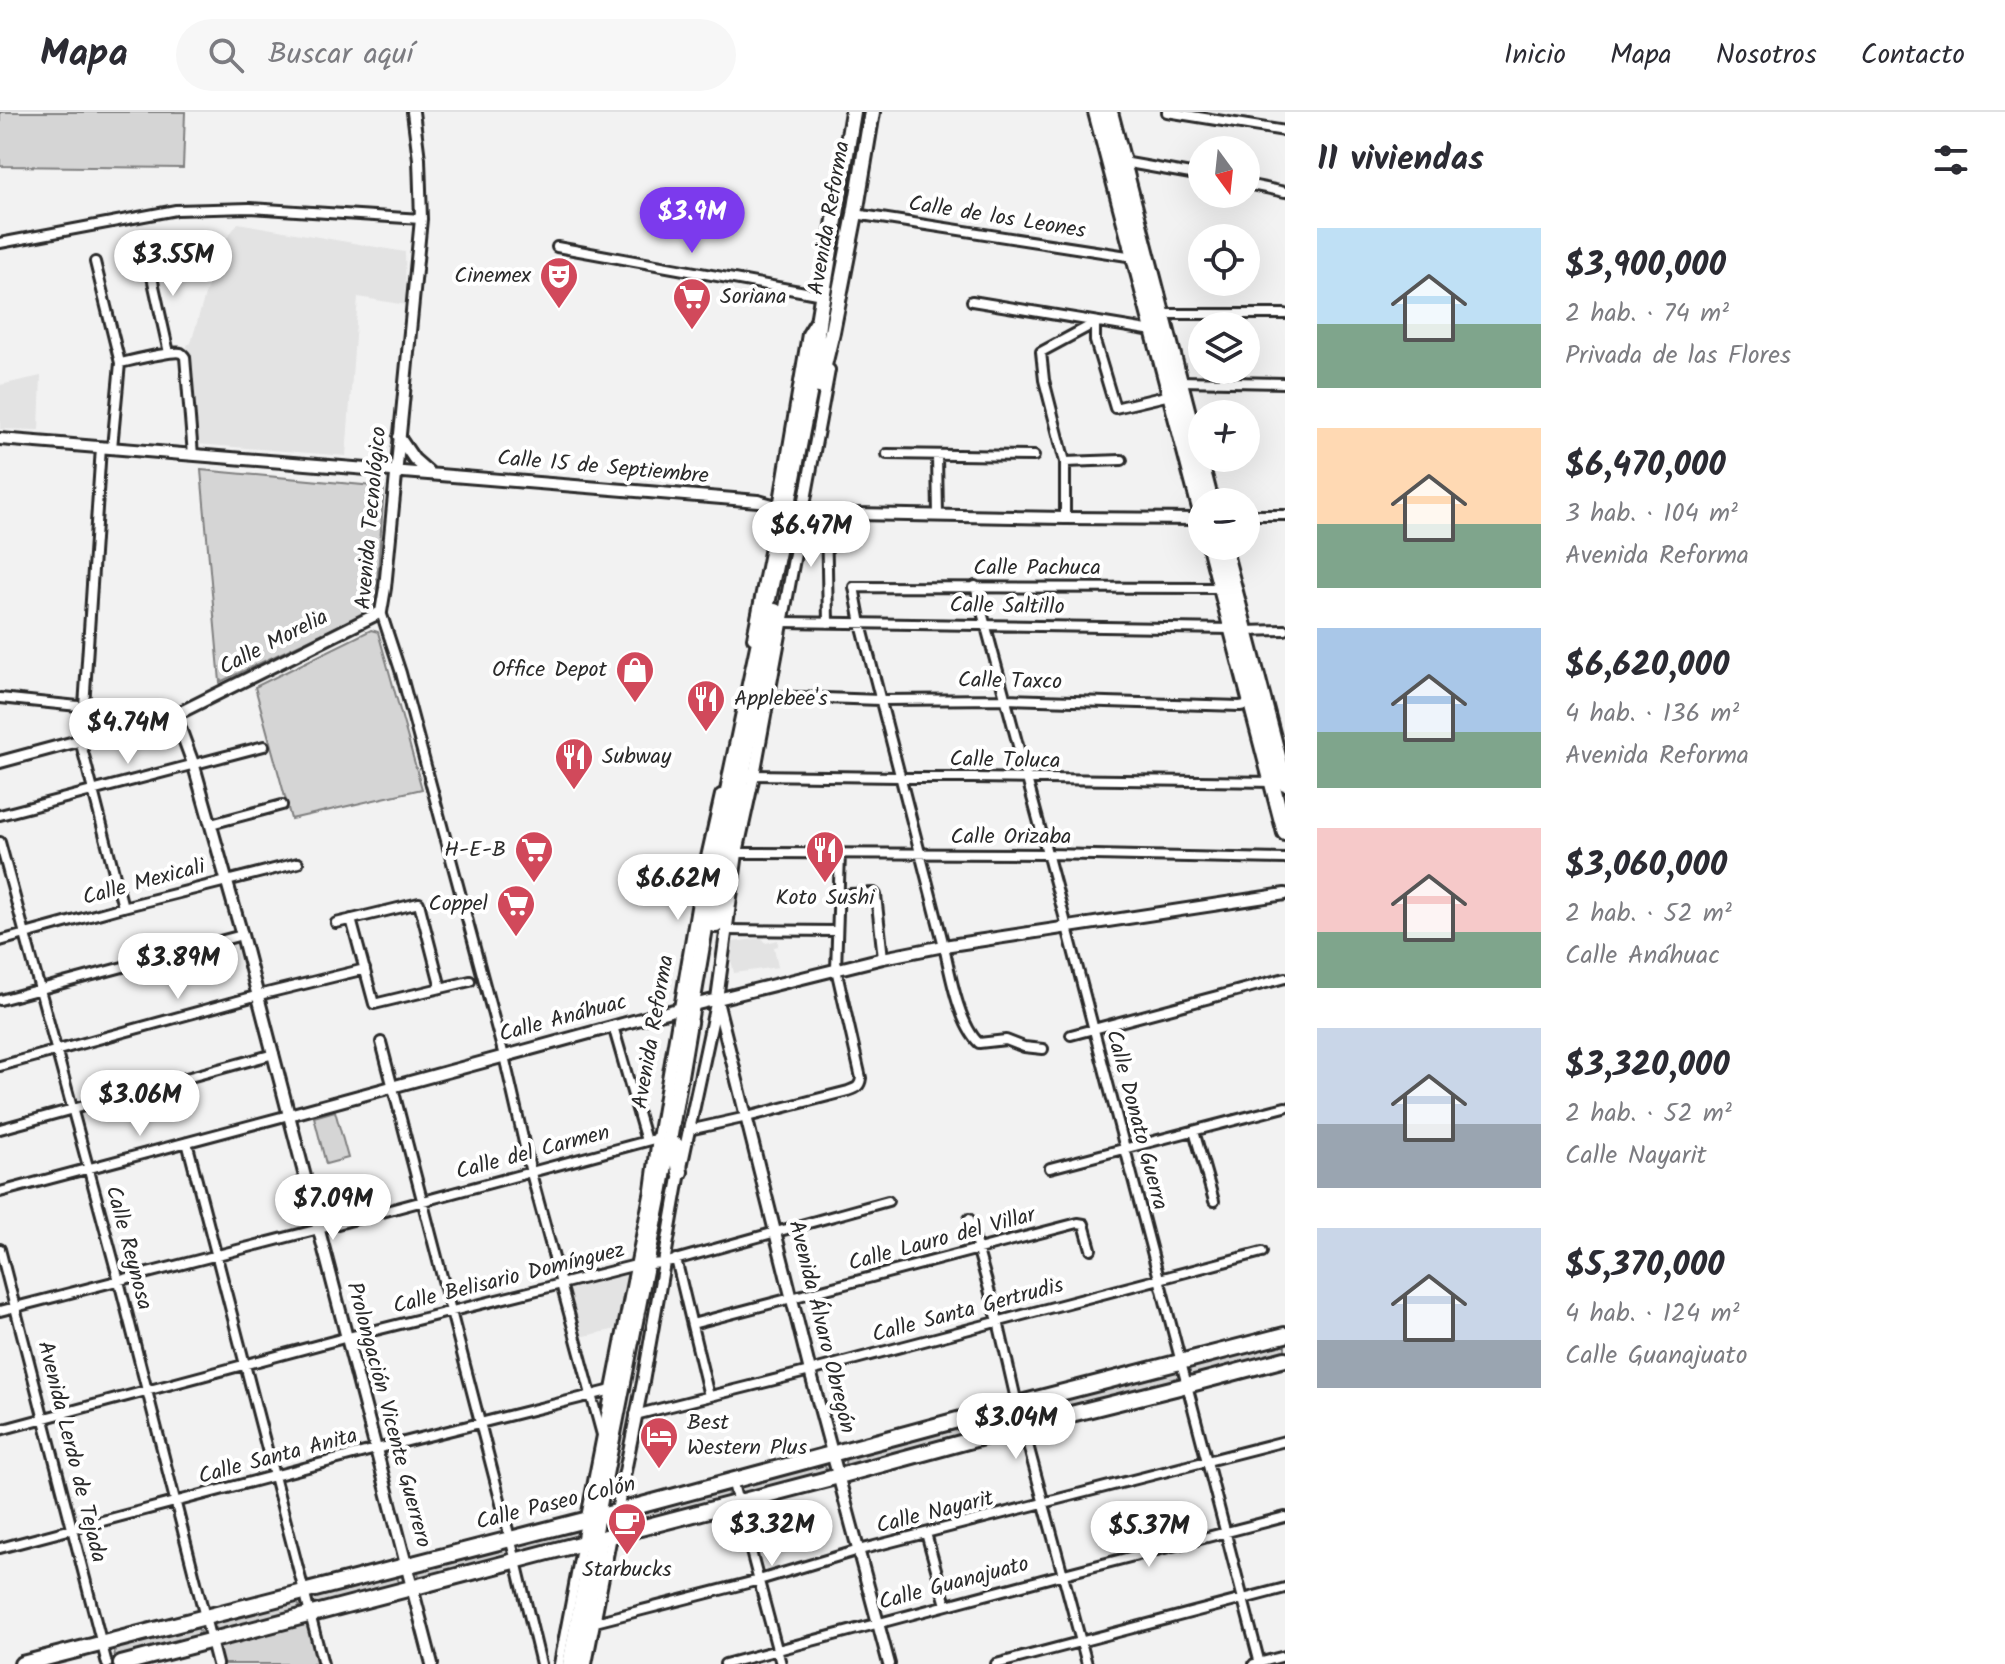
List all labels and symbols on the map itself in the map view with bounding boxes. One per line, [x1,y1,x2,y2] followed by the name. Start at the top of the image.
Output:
[1188,136,1260,208] north arrow
[799,138,861,298] street label: Avenida Reforma
[636,187,748,255] pin: $3.9M
[906,187,1089,249] street label: Calle de los Leones
[108,230,238,298] pin: $3.55M
[538,255,580,310] theatre icon: Cinemex
[454,259,532,294] place label: Cinemex
[671,276,713,331] supermarket icon: Soriana
[720,280,787,315] place label: Soriana
[347,425,397,611] street label: Avenida Tecnológico
[496,441,710,495] street label: Calle 15 de Septiembre
[746,501,876,569] pin: $6.47M
[973,551,1101,586] street label: Calle Pachuca
[949,589,1065,626] street label: Calle Saltillo
[213,601,335,685] street label: Calle Morelia
[614,649,656,704] shop icon: Office Depot
[492,653,607,688] place label: Office Depot
[958,664,1062,700] street label: Calle Taxco
[685,678,727,733] restaurant icon: Applebee's
[734,682,828,717] place label: Applebee's
[63,698,193,766] pin: $4.74M
[553,736,595,791] restaurant icon: Subway
[602,740,672,775] place label: Subway
[949,743,1061,779] street label: Calle Toluca
[951,820,1071,855] street label: Calle Orizaba
[513,829,555,884] supermarket icon: H-E-B
[804,829,846,884] restaurant icon: Koto Sushi
[444,833,506,868] place label: H-E-B
[79,850,210,916] street label: Calle Mexicali
[613,854,743,922] pin: $6.62M
[776,881,875,916] place label: Koto Sushi
[495,883,537,938] supermarket icon: Coppel
[429,887,489,922] place label: Coppel
[113,933,243,1001] pin: $3.89M
[623,952,685,1112] street label: Avenida Reforma
[495,985,631,1053] street label: Calle Anáhuac
[1095,1026,1177,1214] street label: Calle Donato Guerra
[75,1070,205,1138] pin: $3.06M
[452,1116,614,1190] street label: Calle del Carmen
[268,1174,398,1242] pin: $7.09M
[95,1182,161,1314] street label: Calle Reynosa
[845,1198,1041,1282] street label: Calle Lauro del Villar
[778,1217,864,1437] street label: Avenida Álvaro Obregón
[389,1233,629,1325] street label: Calle Belisario Domínguez
[868,1268,1068,1353] street label: Calle Santa Gertrudis
[336,1278,440,1552] street label: Prolongación Vicente Guerrero
[27,1338,115,1566] street label: Avenida Lerdo de Tejada
[951,1393,1081,1461] pin: $3.04M
[687,1406,808,1466] place label: Best Western Plus
[638,1415,680,1470] hotel icon: Best Western Plus
[194,1419,362,1495] street label: Calle Santa Anita
[472,1467,640,1541] street label: Calle Paseo Colón
[873,1481,998,1544] street label: Calle Nayarit
[707,1500,837,1568] pin: $3.32M
[606,1501,648,1556] cafe icon: Starbucks
[1084,1501,1214,1569] pin: $5.37M
[875,1547,1033,1621] street label: Calle Guanajuato
[582,1553,672,1588] place label: Starbucks

